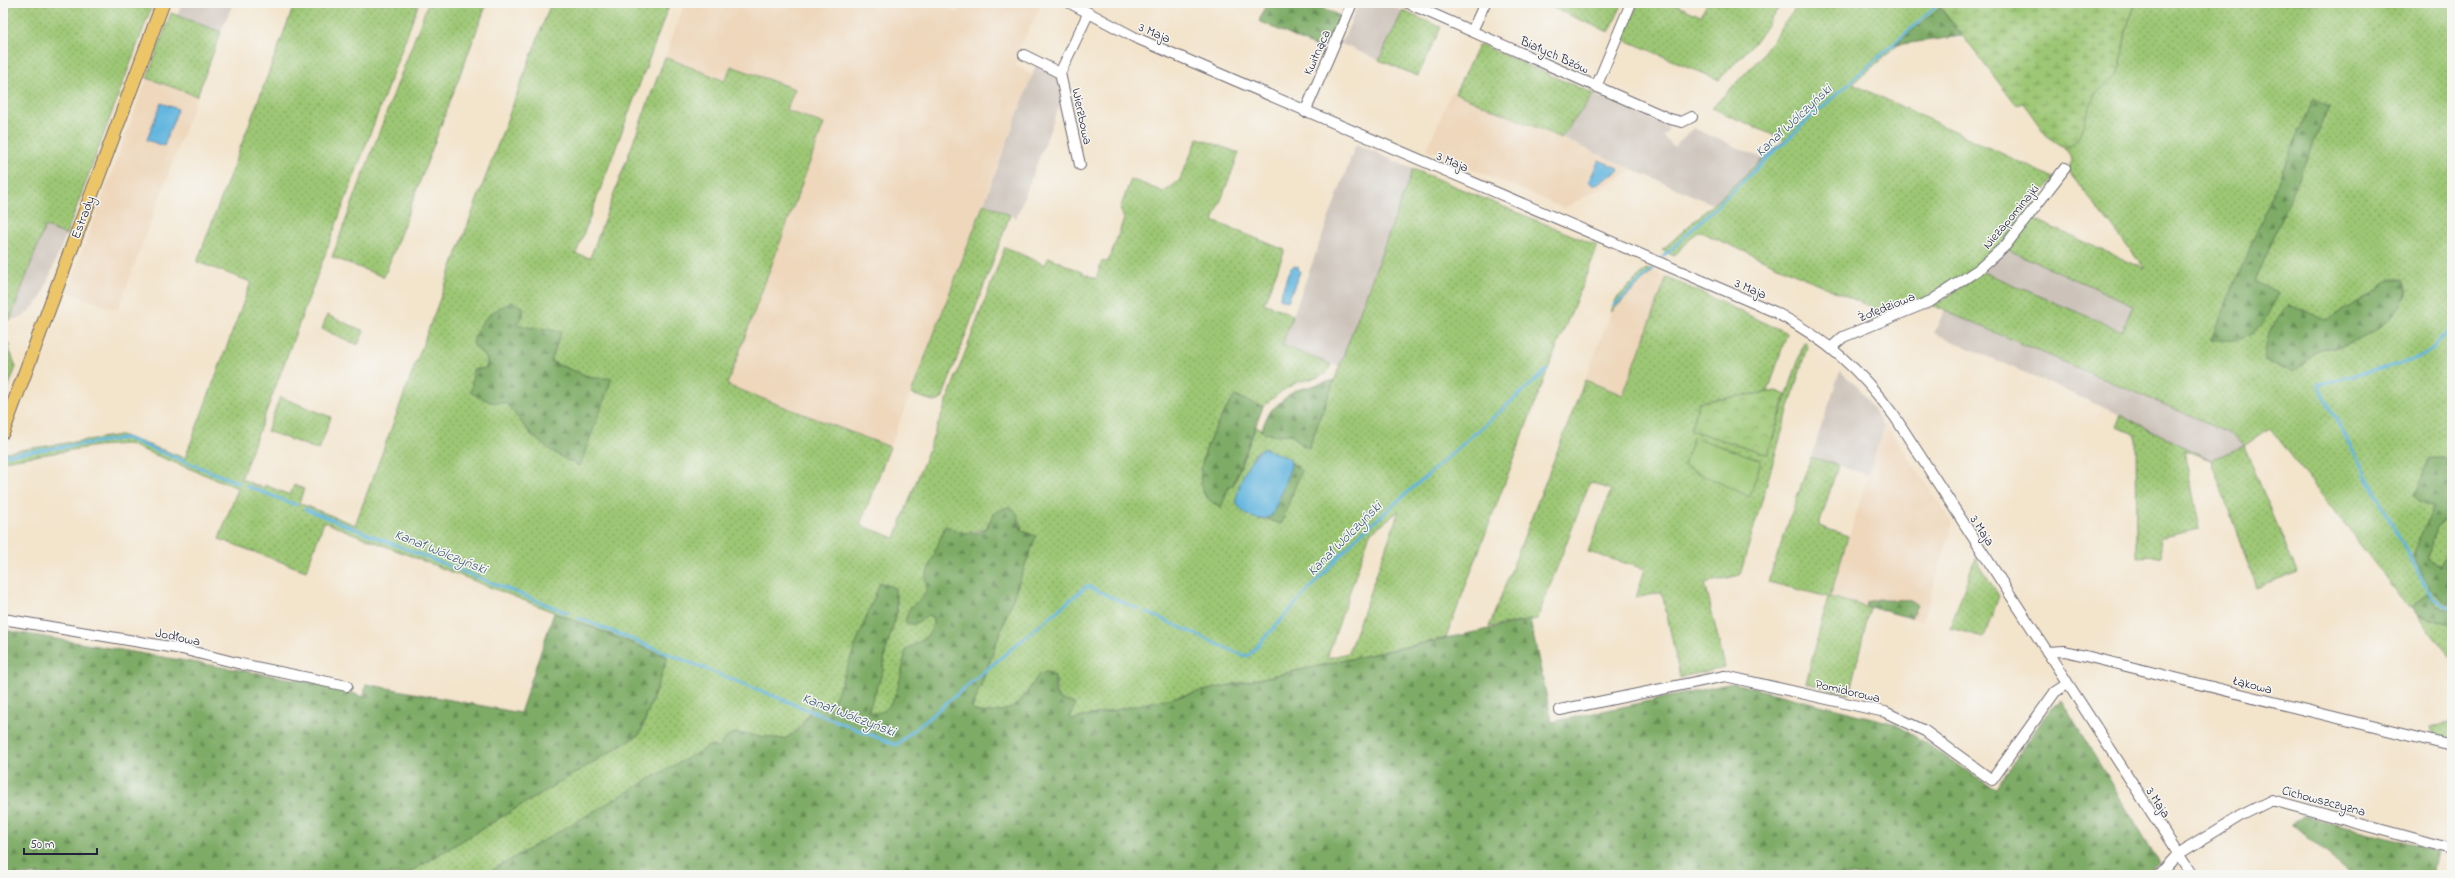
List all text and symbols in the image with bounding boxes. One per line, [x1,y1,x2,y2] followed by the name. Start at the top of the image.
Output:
[1135,18,1173,49] street label: 3 Maja
[1299,27,1336,78] street label: Kwitnąca
[1516,31,1592,80] street label: Białych Bzów
[1751,79,1838,162] water label: Kanał Wólczyński
[1066,86,1097,146] street label: Wierzbowa
[1433,147,1471,178] street label: 3 Maja
[1978,180,2044,254] street label: Niezapominajki
[67,193,101,242] street label: Estrady
[1731,274,1769,305] street label: 3 Maja
[1855,287,1918,327] street label: Żołędziowa
[1303,496,1388,581] water label: Kanał Wólczyński
[1965,512,1999,550] street label: 3 Maja
[391,524,491,581] water label: Kanał Wólczyński
[153,623,202,652] street label: Jodłowa
[2230,671,2274,699] street label: Łąkowa
[1813,675,1882,708] street label: Pomidorowa
[799,688,899,743] water label: Kanał Wólczyński
[2279,781,2368,823] street label: Cichowszczyzna
[2141,784,2175,822] street label: 3 Maja
[24,830,97,856] scale bar
[30,836,54,854] text: 50 m

